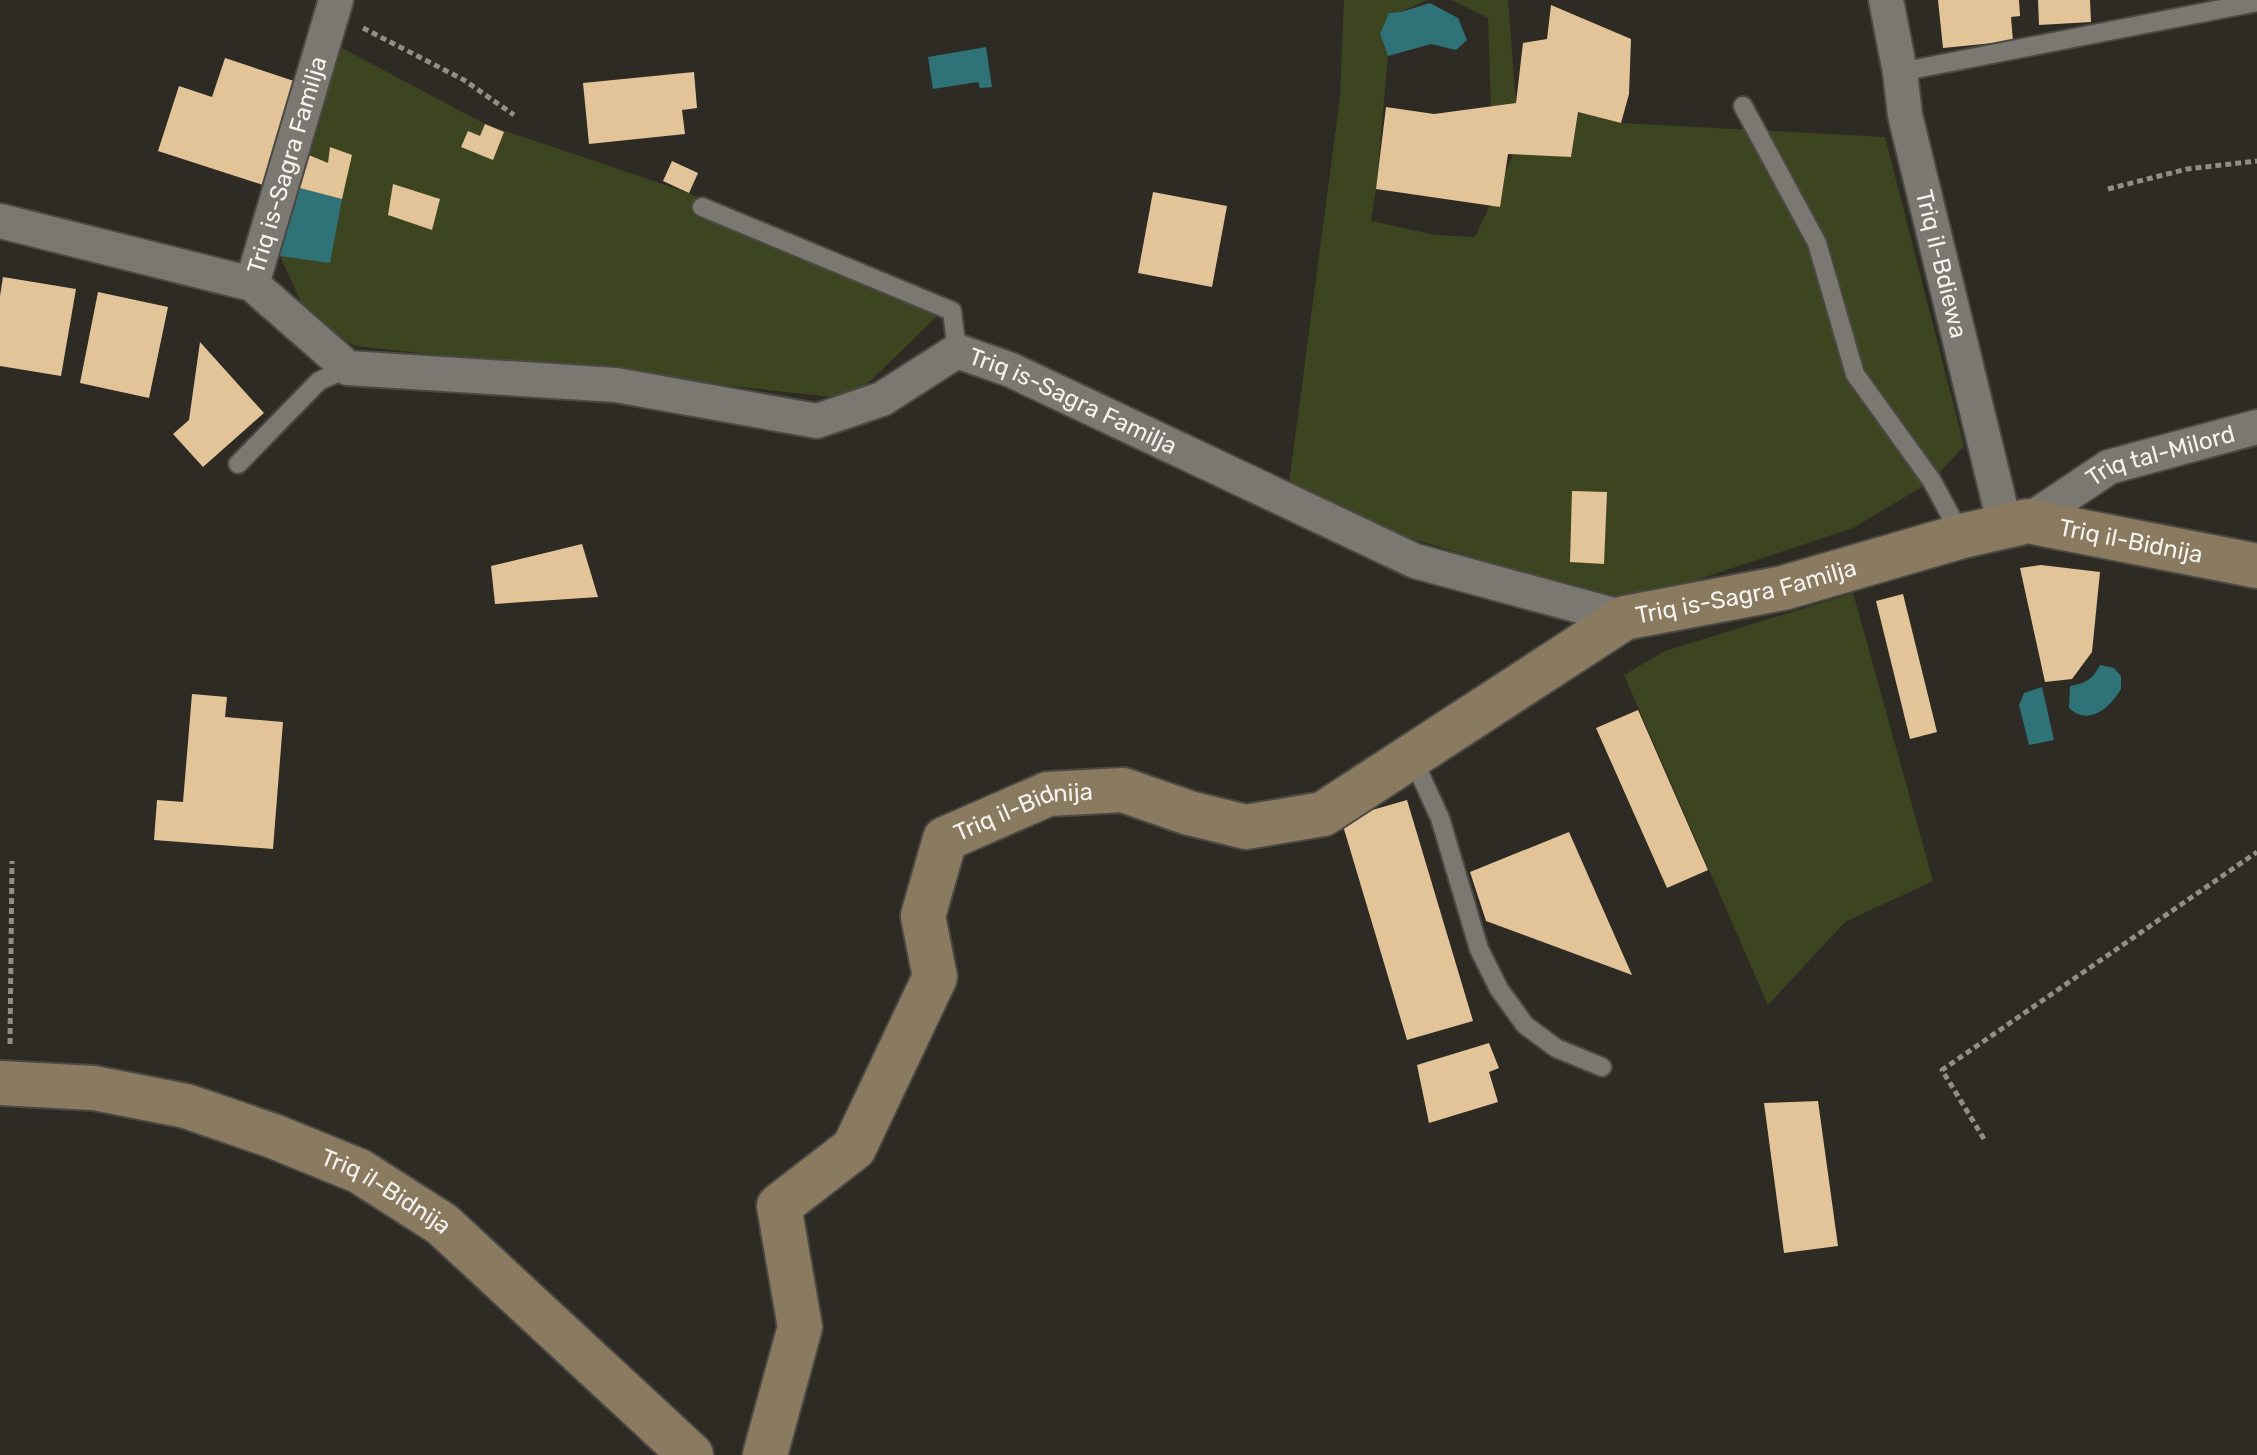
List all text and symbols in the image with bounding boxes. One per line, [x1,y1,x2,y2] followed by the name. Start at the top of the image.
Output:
[242,53,333,277] street label: Triq is-Sagra Familja
[1910,187,1973,341] street label: Triq il-Bdiewa
[965,342,1181,460] street label: Triq is-Sagra Familja
[2081,420,2238,492] street label: Triq tal-Milord
[2057,513,2205,569] street label: Triq il-Bidnija
[1633,553,1860,630] street label: Triq is-Sagra Familja
[950,778,1094,847] street label: Triq il-Bidnija
[317,1143,457,1240] street label: Triq il-Bidnija

